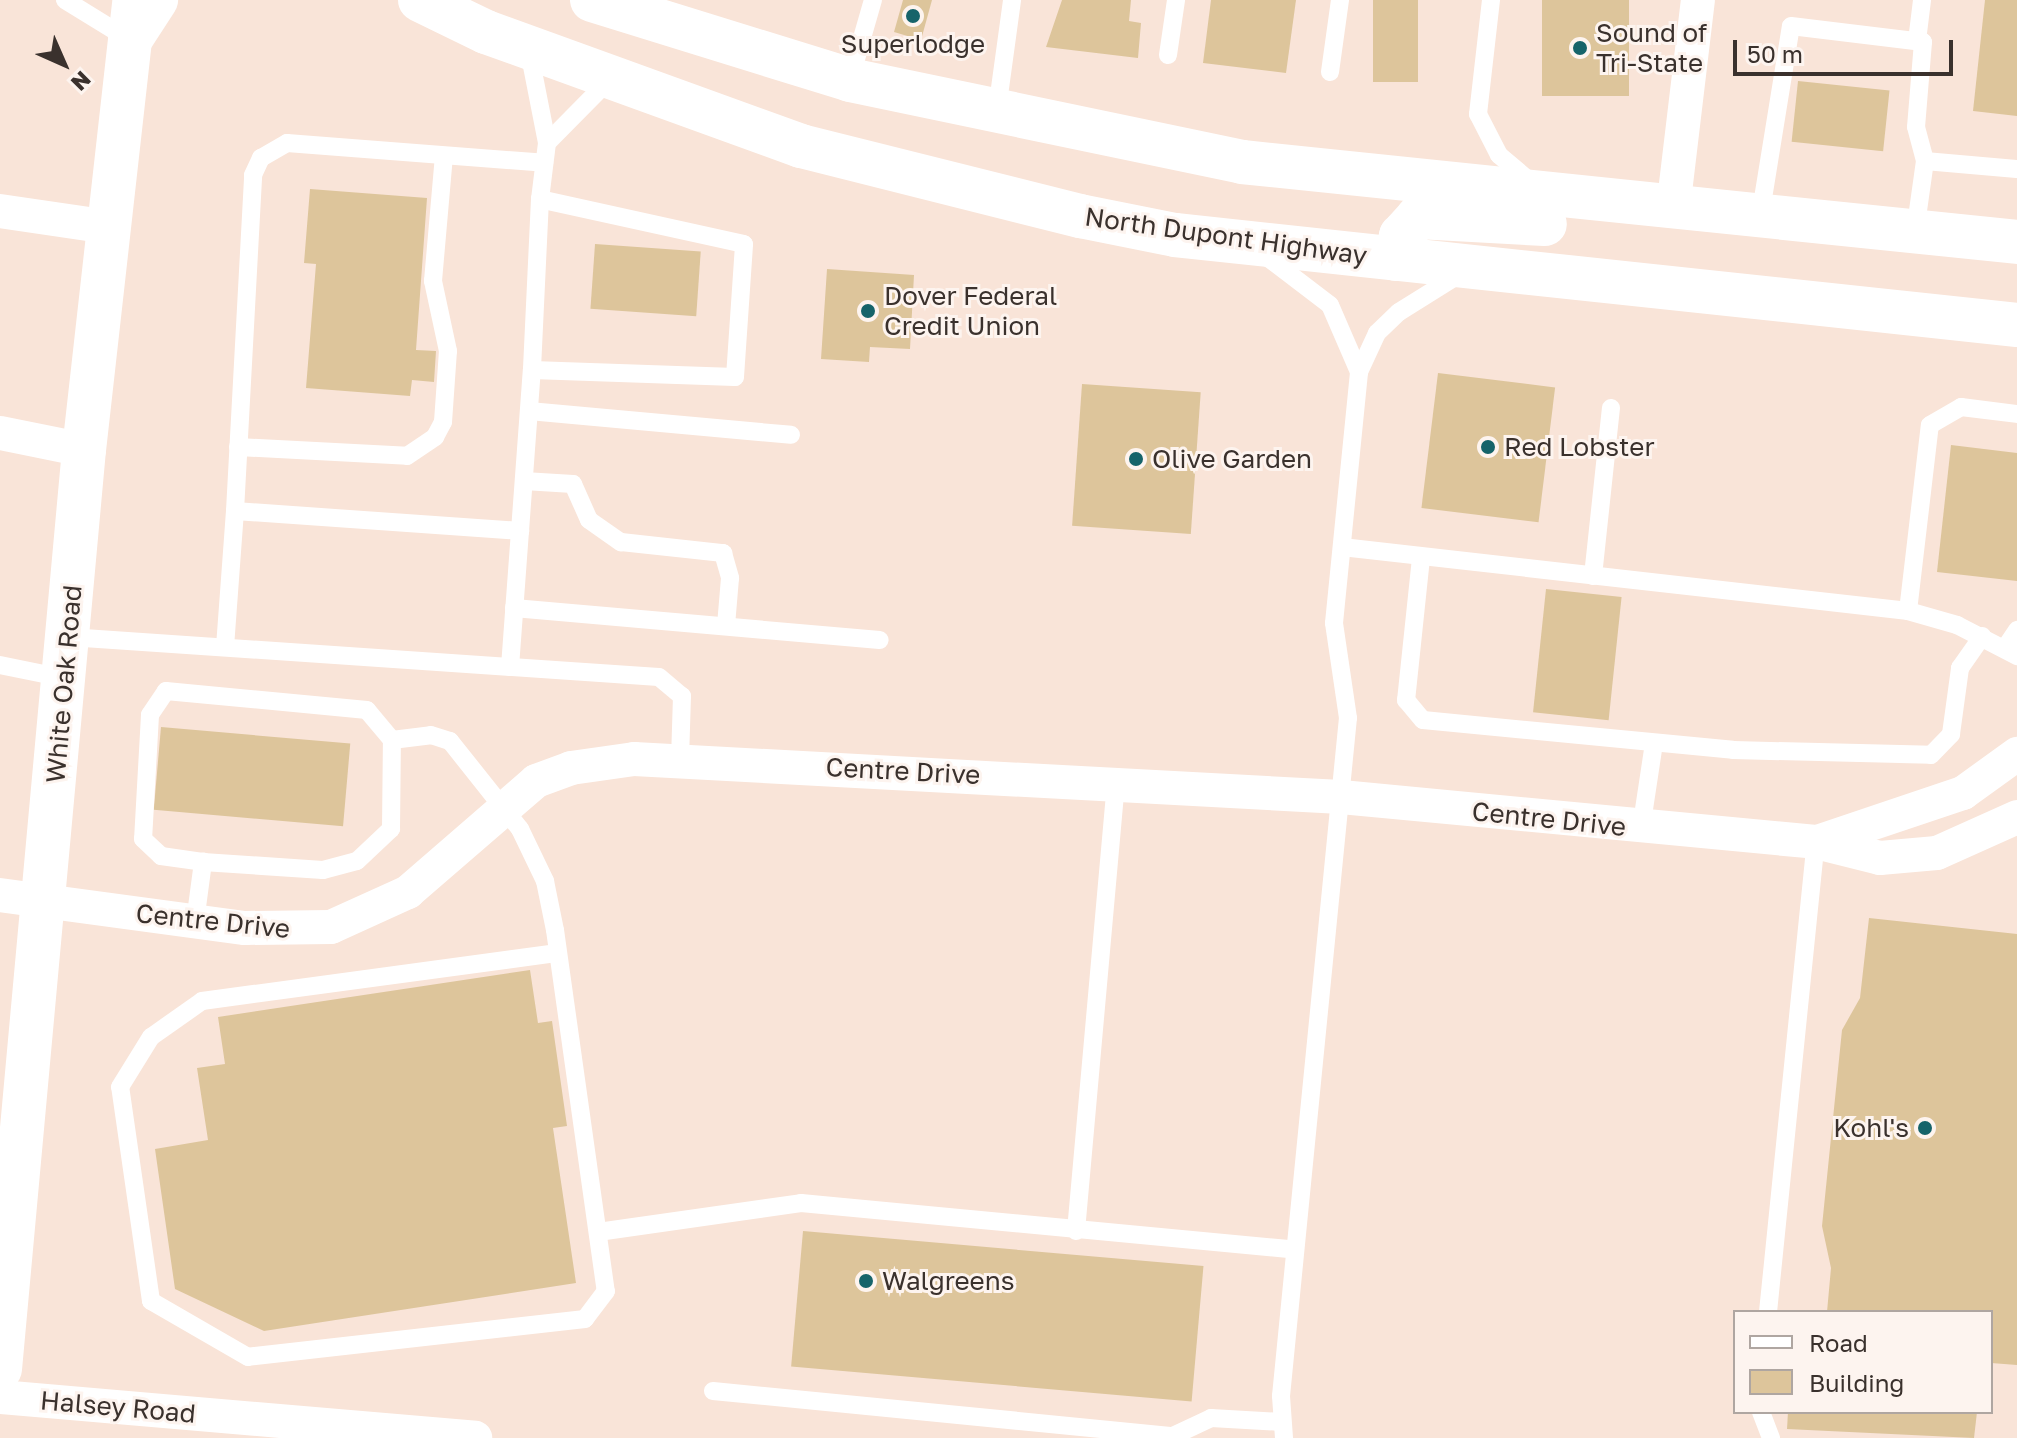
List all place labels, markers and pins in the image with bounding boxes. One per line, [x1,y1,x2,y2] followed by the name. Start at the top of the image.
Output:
[904,7,922,25] marker: Superlodge
[1596,17,1707,78] place label: Sound of Tri-State
[841,28,985,60] place label: Superlodge
[1571,39,1589,57] marker: Sound of Tri-State
[884,280,1057,342] place label: Dover Federal Credit Union
[859,302,877,320] marker: Dover Federal Credit Union
[1504,431,1655,463] place label: Red Lobster
[1479,438,1497,456] marker: Red Lobster
[1152,443,1312,475] place label: Olive Garden
[1127,450,1145,468] marker: Olive Garden
[1833,1112,1909,1144] place label: Kohl's
[1916,1119,1934,1137] marker: Kohl's
[882,1265,1014,1297] place label: Walgreens
[857,1272,875,1290] marker: Walgreens

